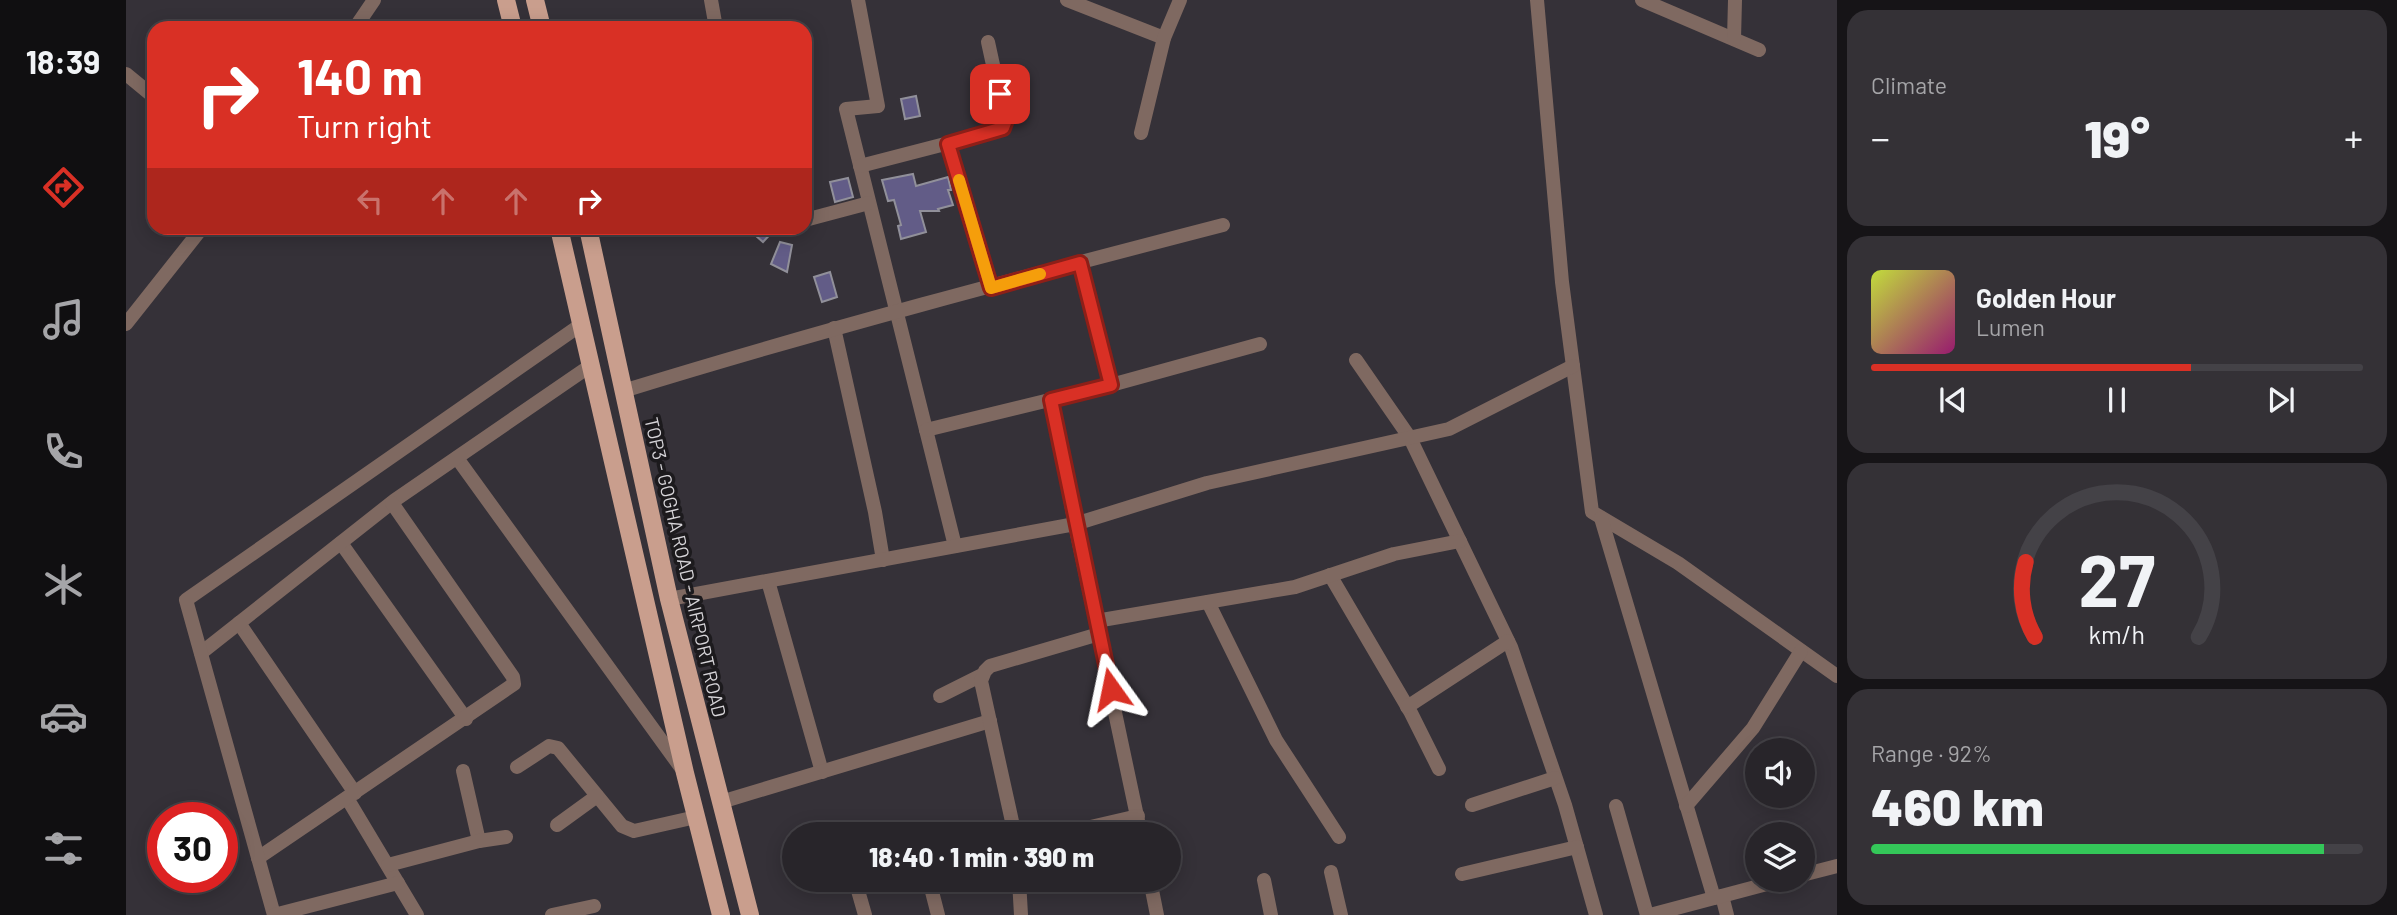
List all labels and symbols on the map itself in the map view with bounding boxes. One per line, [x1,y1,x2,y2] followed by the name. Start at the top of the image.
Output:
[970,64,1030,124] pin
[640,415,732,719] street label: TOP3 - GOGHA ROAD - AIRPORT ROAD
[1074,652,1148,726] position arrow
[147,802,238,893] speed limit sign: 30

